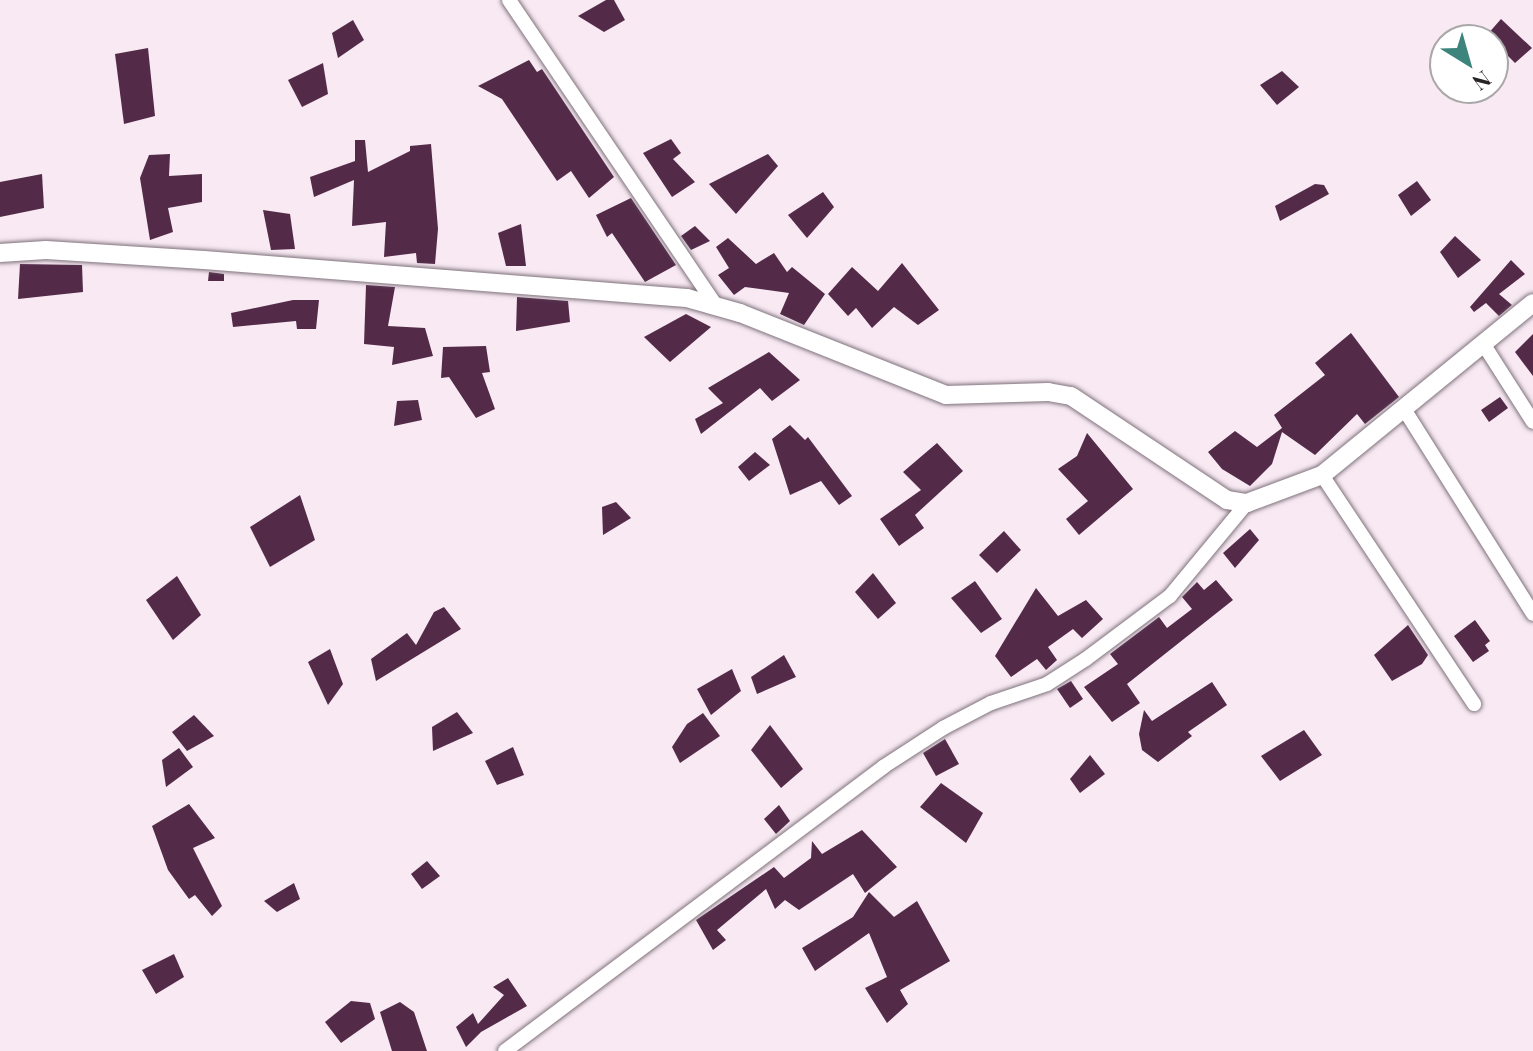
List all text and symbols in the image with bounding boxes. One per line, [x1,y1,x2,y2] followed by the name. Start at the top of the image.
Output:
[1429,24,1509,104] north arrow
[1467,65,1498,98] text: N

